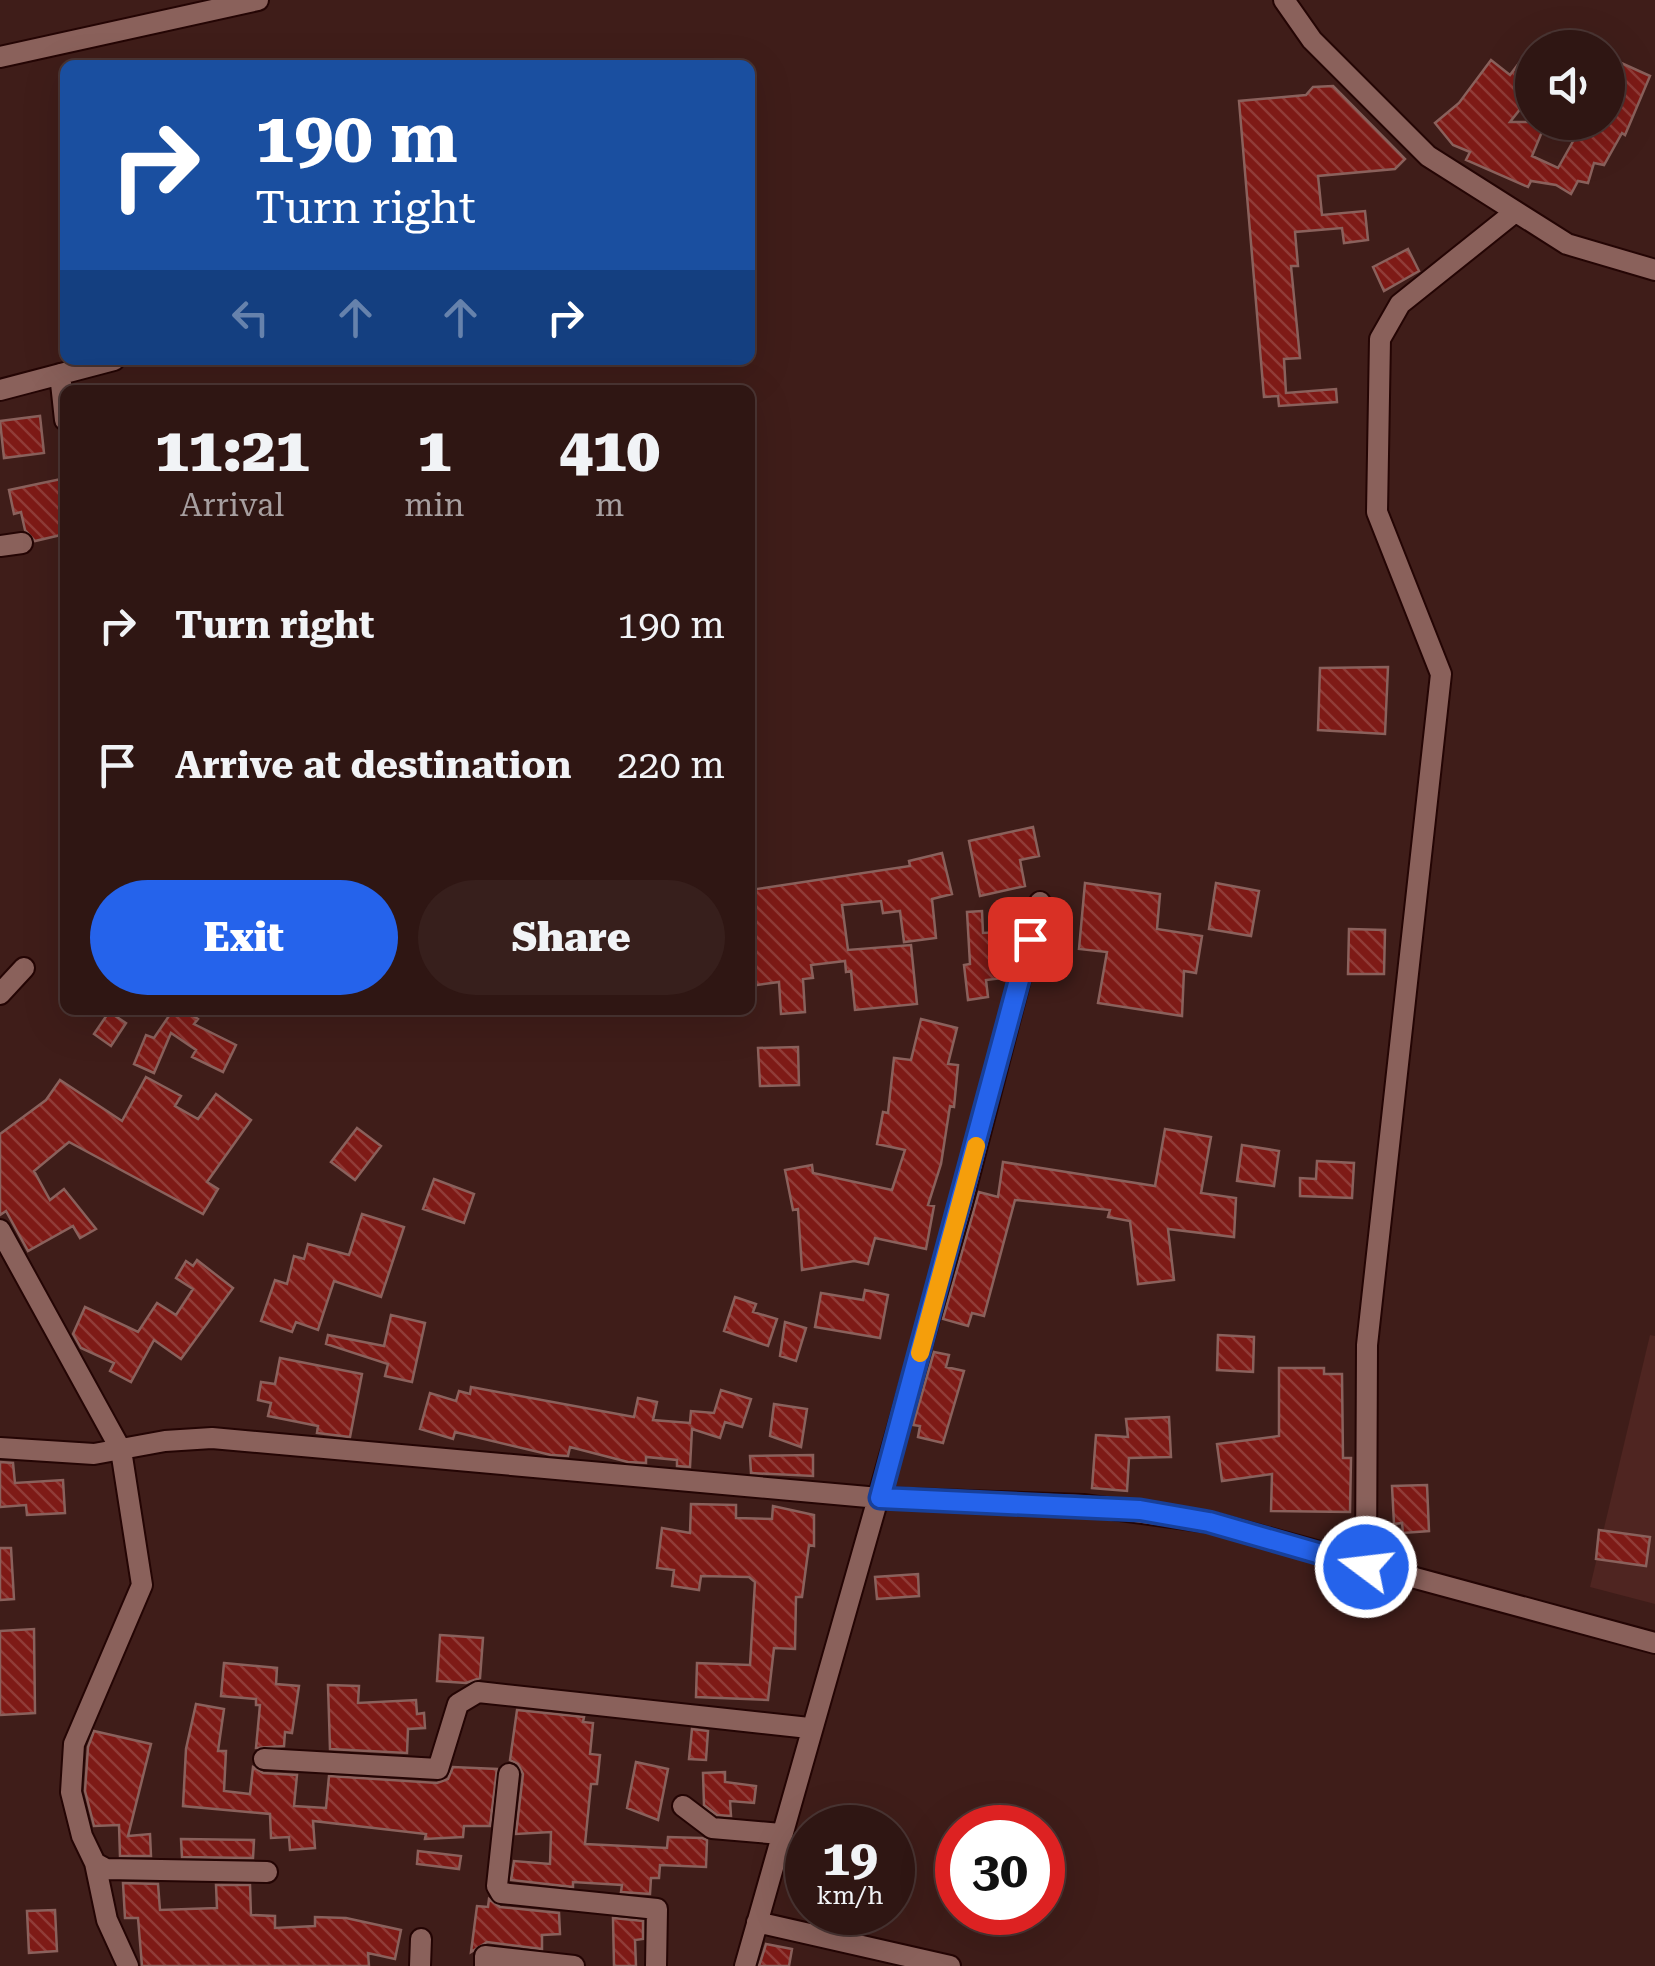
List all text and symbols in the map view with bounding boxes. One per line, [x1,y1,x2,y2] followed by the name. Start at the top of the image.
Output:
[1515,30,1625,140] map controls
[1515,30,1625,140] button: sound
[255,97,458,179] text: 190 m
[90,100,220,230] icon: right
[255,181,476,234] text: Turn right
[223,290,278,345] icon: left
[328,290,383,345] icon: ahead
[433,290,488,345] icon: ahead
[538,290,593,345] icon: right
[155,415,309,486] text: 11:21
[417,415,451,486] text: 1
[559,415,660,486] text: 410
[180,486,284,524] text: Arrival
[404,486,464,524] text: min
[595,486,624,524] text: m
[90,598,145,653] icon: right
[175,603,374,647] text: Turn right
[617,603,725,647] text: 190 m
[90,738,145,793] icon: arrive
[175,743,571,787] text: Arrive at destination
[617,743,725,787] text: 220 m
[90,880,398,995] button: Exit
[418,880,725,995] button: Share
[988,897,1073,982] pin
[1003,912,1058,967] icon: arrive
[1314,1515,1418,1619] position arrow
[935,1805,1065,1935] speed limit sign: 30
[822,1829,878,1887] text: 19
[817,1881,883,1910] text: km/h

